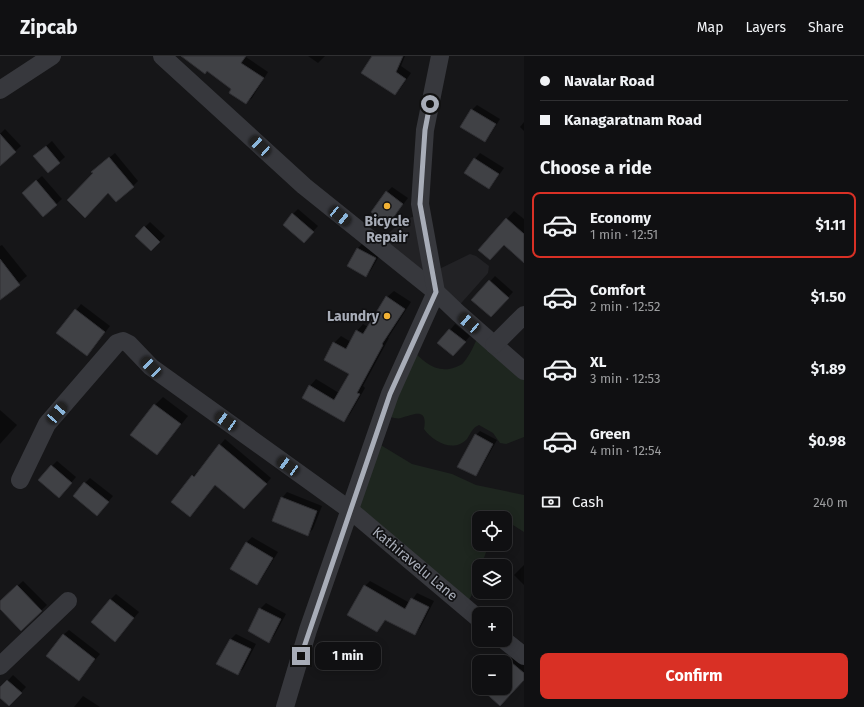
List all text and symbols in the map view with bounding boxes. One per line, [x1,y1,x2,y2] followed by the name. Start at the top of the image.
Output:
[20,16,78,39] text: Zipcab
[697,19,723,36] text: Map
[745,19,786,36] text: Layers
[808,19,844,36] text: Share
[564,72,654,90] text: Navalar Road
[421,95,439,113] route start
[564,111,702,129] text: Kanagaratnam Road
[247,133,273,159] car
[540,157,652,179] text: Choose a ride
[382,201,392,211] marker: Bicycle Repair
[327,204,353,228] car
[542,207,578,243] icon: car
[590,209,651,227] text: Economy
[365,213,410,246] place label: Bicycle Repair
[816,216,846,234] text: $1.11
[590,227,658,242] text: 1 min · 12:51
[542,279,578,315] icon: car
[590,281,646,299] text: Comfort
[811,288,846,306] text: $1.50
[590,299,660,314] text: 2 min · 12:52
[327,308,380,325] place label: Laundry
[382,311,392,321] marker: Laundry
[456,311,482,335] car
[542,351,578,387] icon: car
[590,353,606,371] text: XL
[138,354,164,380] car
[811,360,846,378] text: $1.89
[590,371,661,386] text: 3 min · 12:53
[45,400,69,426] car
[213,409,239,433] car
[542,423,578,459] icon: car
[590,425,630,443] text: Green
[809,432,846,450] text: $0.98
[590,443,661,458] text: 4 min · 12:54
[275,454,301,478] car
[540,491,562,513] icon: cash
[572,493,604,511] text: Cash
[813,495,848,510] text: 240 m
[472,511,512,695] map controls
[472,511,512,551] button: locate
[369,523,461,605] street label: Kathiravelu Lane
[472,559,512,599] button: layers
[472,607,512,647] button: +
[315,642,381,670] callout: 1 min
[292,647,310,665] route end
[332,648,364,663] text: 1 min
[540,653,848,699] button: Confirm
[472,655,512,695] button: −

